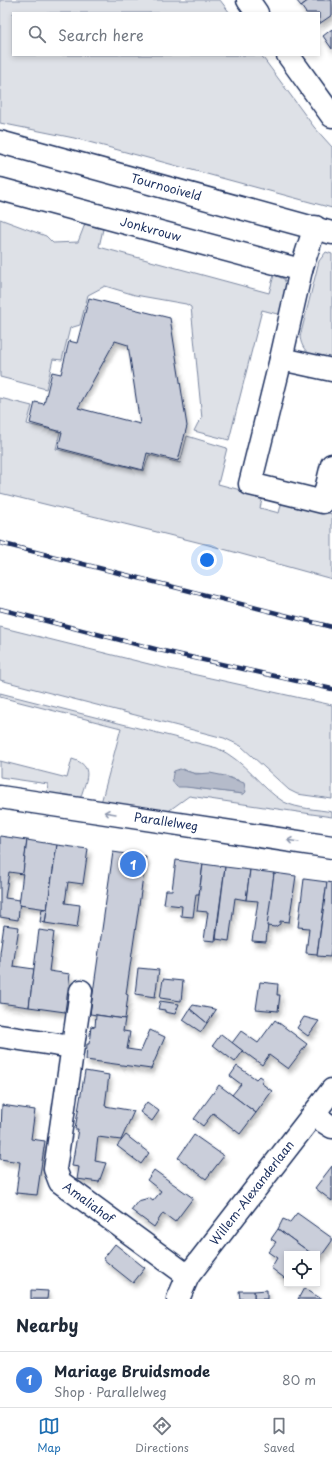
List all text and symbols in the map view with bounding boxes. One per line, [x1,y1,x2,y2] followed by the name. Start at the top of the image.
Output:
[12,12,320,56] search box
[26,23,48,45] icon: search
[58,23,144,46] text: Search here
[129,168,203,205] street label: Tournooiveld
[118,212,184,245] street label: Jonkvrouw
[197,550,217,570] your location
[133,807,200,835] street label: Parallelweg
[103,809,116,817] one-way arrow
[287,837,300,845] one-way arrow
[120,849,146,879] pin: 1
[205,1136,298,1249] street label: Willem-Alexanderlaan
[60,1177,119,1228] street label: Amaliahof
[284,1251,320,1287] map controls
[284,1251,320,1287] button: locate
[16,1312,78,1338] text: Nearby
[54,1359,210,1382] text: Mariage Bruidsmode
[26,1370,32,1389] text: 1
[282,1370,316,1389] text: 80 m
[54,1382,167,1401] text: Shop · Parallelweg
[37,1415,61,1456] tab: Map
[135,1415,189,1456] tab: Directions
[263,1415,295,1456] tab: Saved

